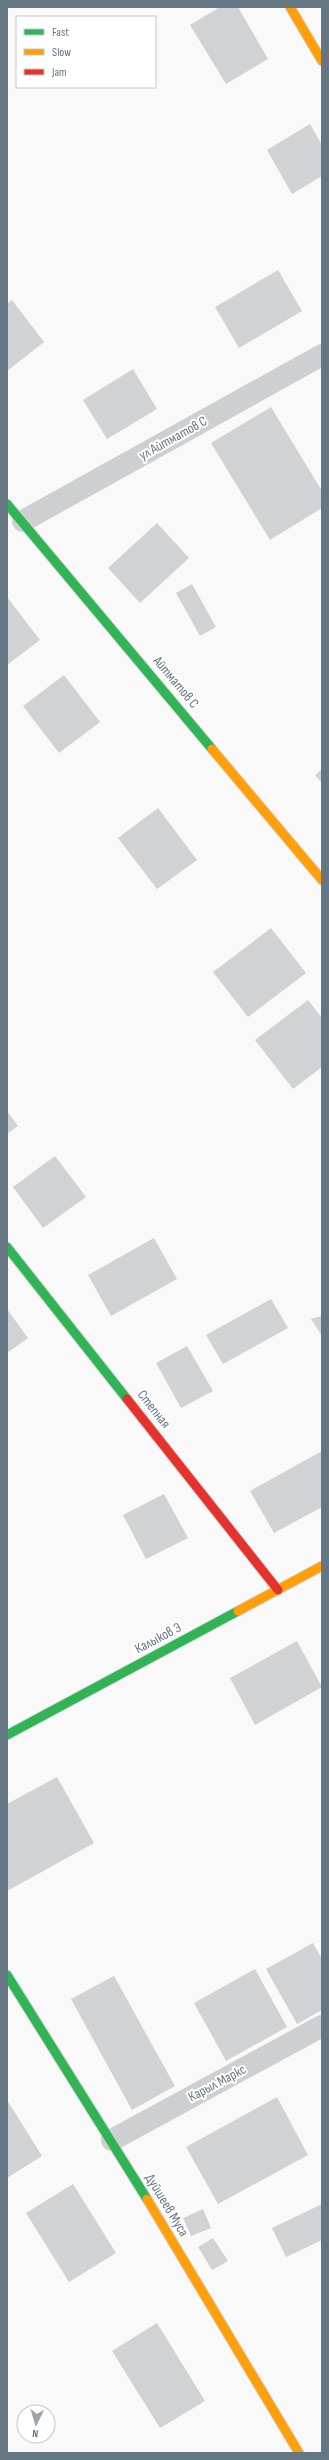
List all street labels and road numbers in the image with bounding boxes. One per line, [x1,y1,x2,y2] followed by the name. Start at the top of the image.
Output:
[136,412,210,464] street label: ул Айтматов С
[149,652,203,712] street label: Айтматов С
[134,1386,174,1432] street label: Степная
[132,1619,184,1657] street label: Калыков Э
[185,2061,249,2105] street label: Карыл Маркс
[142,2170,192,2240] street label: Дуйшеев Муса

